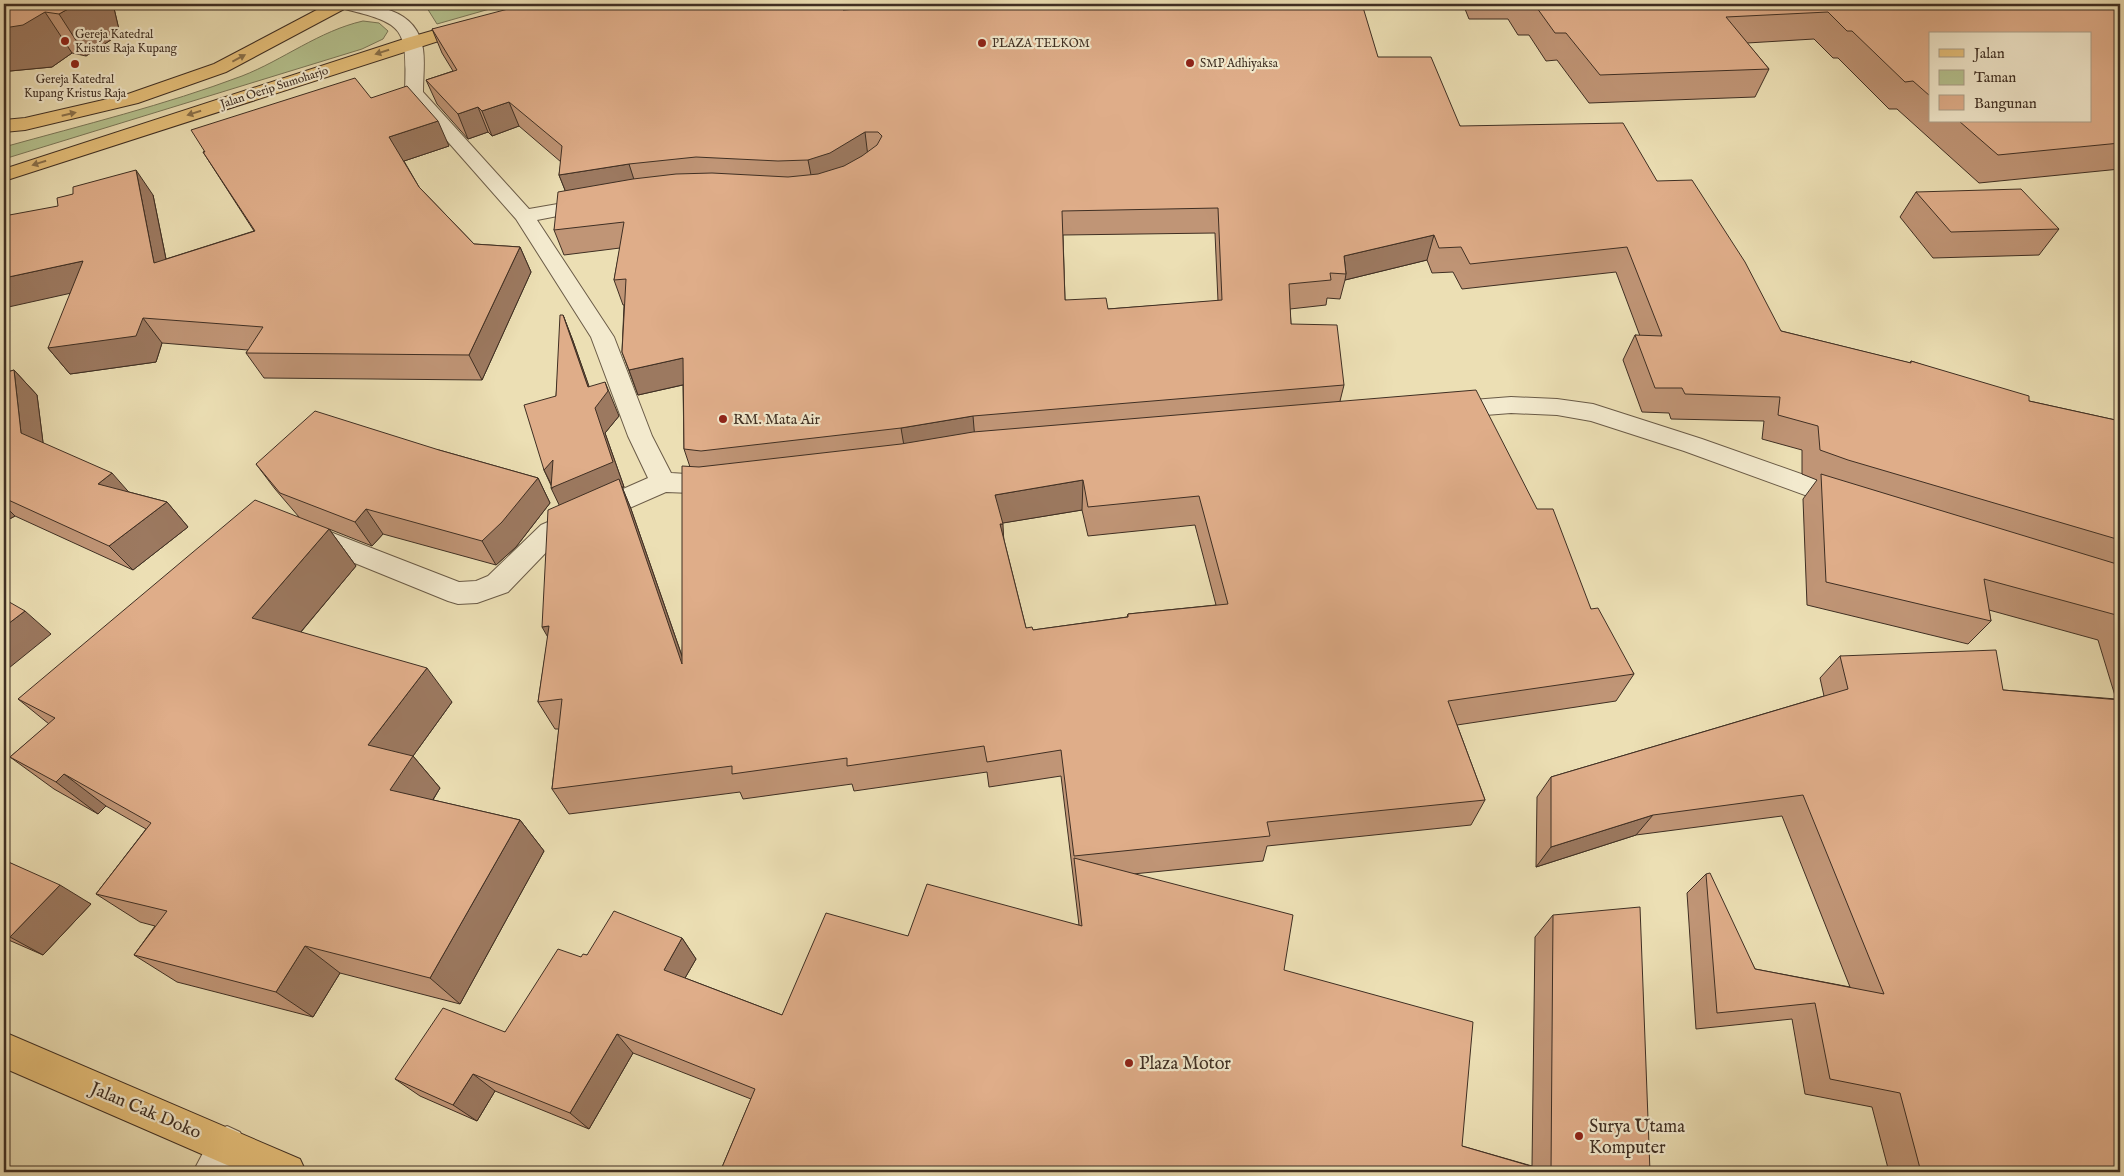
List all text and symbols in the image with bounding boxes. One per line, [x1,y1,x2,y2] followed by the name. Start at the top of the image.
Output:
[75,27,178,57] place label: Gereja Katedral Kristus Raja Kupang
[1929,32,2092,122] legend
[59,35,71,47] marker: Gereja Katedral Kristus Raja Kupang
[992,36,1090,51] place label: PLAZA TELKOM
[976,37,988,49] marker: PLAZA TELKOM
[1972,44,2005,63] text: Jalan
[374,49,389,56] one-way arrow
[232,54,246,62] one-way arrow
[1200,56,1279,71] place label: SMP Adhiyaksa
[1184,57,1196,69] marker: SMP Adhiyaksa
[69,58,81,70] marker: Gereja Katedral Kupang Kristus Raja
[216,63,331,114] street label: Jalan Oerip Sumoharjo
[1974,68,2016,87] text: Taman
[24,72,127,102] place label: Gereja Katedral Kupang Kristus Raja
[1974,94,2037,113] text: Bangunan
[186,109,201,117] one-way arrow
[61,110,76,118] one-way arrow
[32,160,47,167] one-way arrow
[733,410,821,429] place label: RM. Mata Air
[717,413,729,425] marker: RM. Mata Air
[1139,1053,1231,1076] place label: Plaza Motor
[1123,1057,1135,1069] marker: Plaza Motor
[85,1077,205,1145] street label: Jalan Cak Doko
[1589,1116,1685,1160] place label: Surya Utama Komputer
[1573,1130,1585,1142] marker: Surya Utama Komputer

